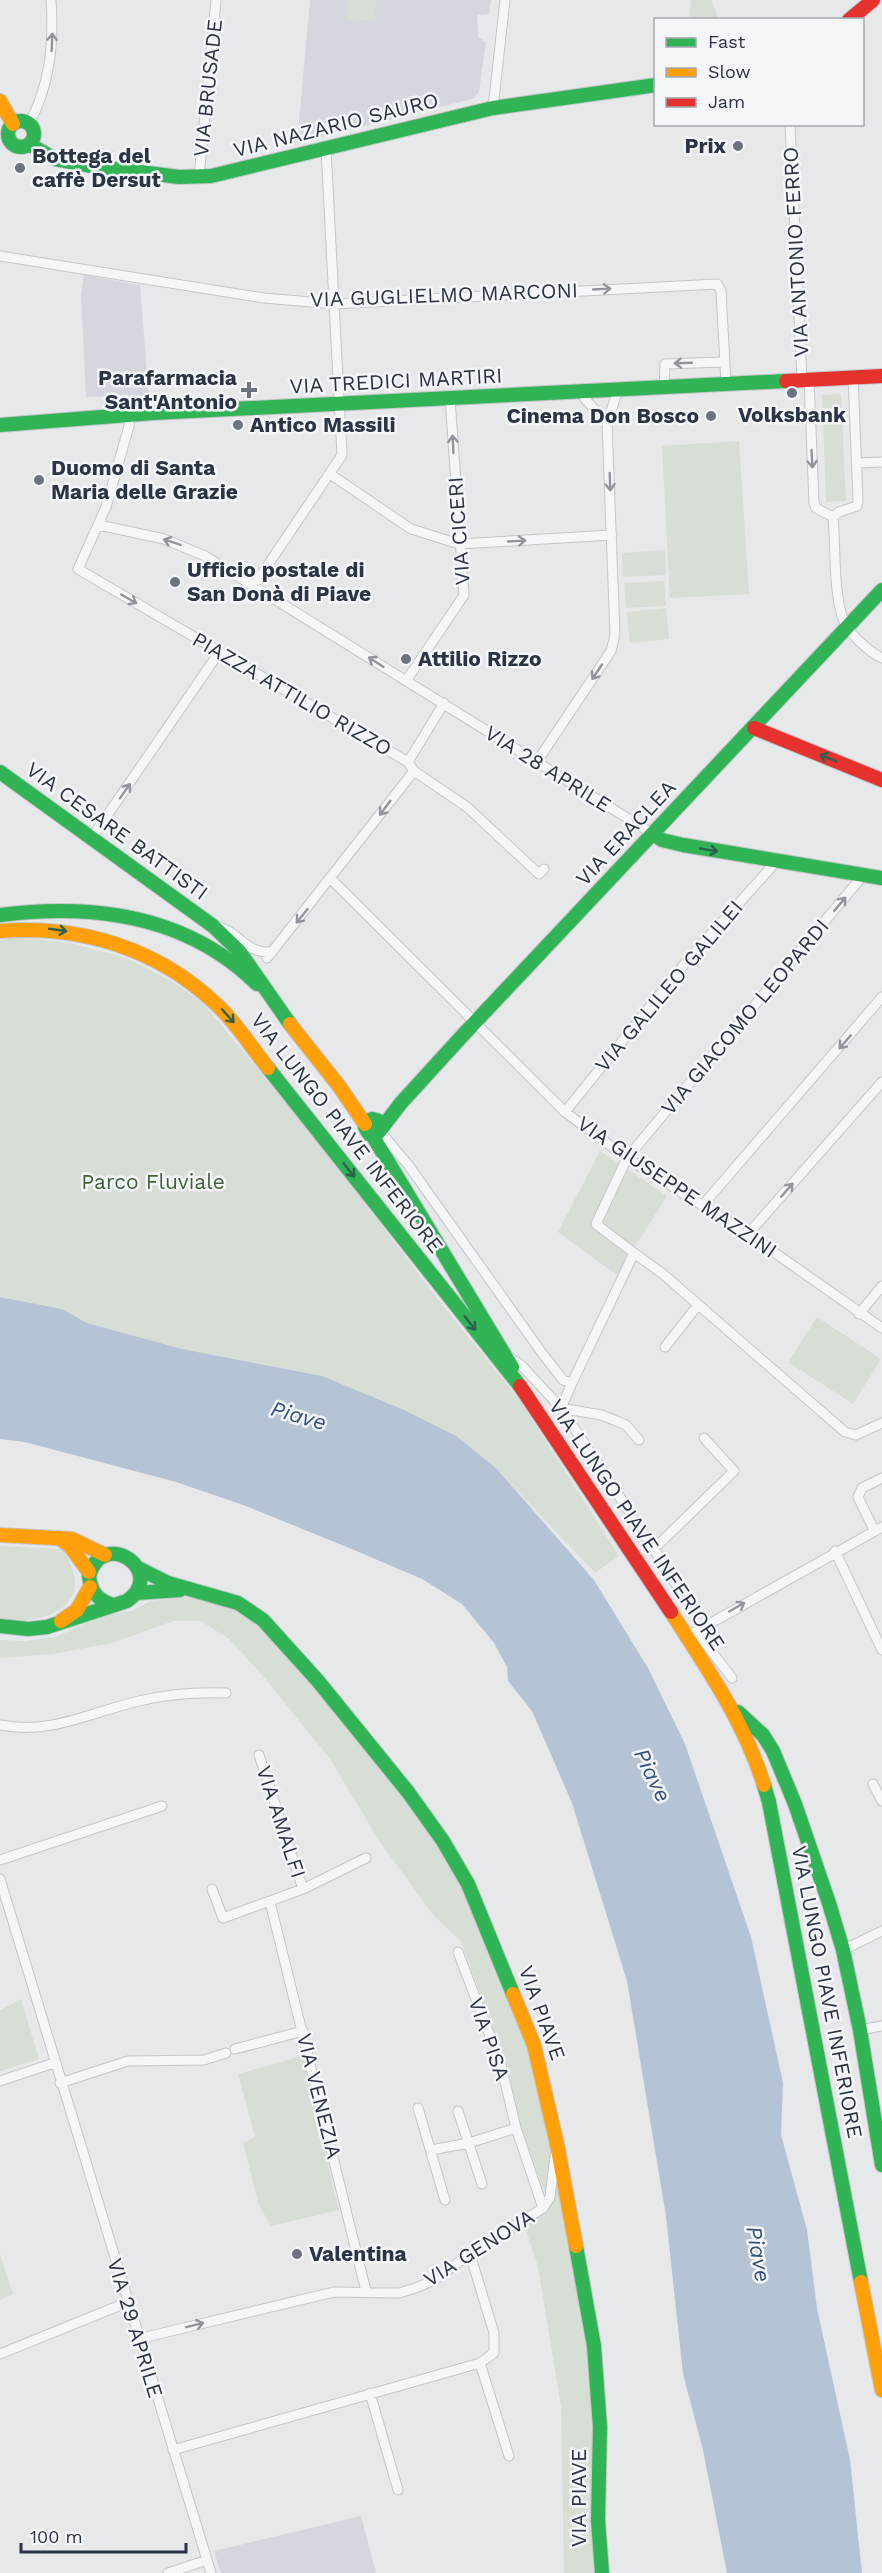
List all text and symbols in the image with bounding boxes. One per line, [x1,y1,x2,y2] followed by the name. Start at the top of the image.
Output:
[188,18,227,158] street label: VIA BRUSADE
[654,18,864,126] legend
[708,31,746,52] text: Fast
[46,32,57,52] one-way arrow
[708,61,751,82] text: Slow
[231,87,441,162] street label: VIA NAZARIO SAURO
[708,91,745,112] text: Jam
[684,133,727,158] place label: Prix
[731,139,745,153] marker: Prix
[32,143,161,192] place label: Bottega del caffè Dersut
[778,146,813,358] street label: VIA ANTONIO FERRO
[13,161,27,175] marker: Bottega del caffè Dersut
[310,277,578,312] street label: VIA GUGLIELMO MARCONI
[591,283,611,294] one-way arrow
[674,358,694,369] one-way arrow
[289,362,503,399] street label: VIA TREDICI MARTIRI
[98,365,238,414] place label: Parafarmacia Sant'Antonio
[242,383,256,397] marker: Parafarmacia Sant'Antonio
[785,386,799,400] marker: Volksbank
[738,402,847,427] place label: Volksbank
[506,403,699,428] place label: Cinema Don Bosco
[704,409,718,423] marker: Cinema Don Bosco
[250,412,396,437] place label: Antico Massili
[231,418,245,432] marker: Antico Massili
[447,434,458,454] one-way arrow
[807,449,818,469] one-way arrow
[51,455,238,504] place label: Duomo di Santa Maria delle Grazie
[604,471,615,491] one-way arrow
[32,473,46,487] marker: Duomo di Santa Maria delle Grazie
[442,476,475,586] street label: VIA CICERI
[506,535,526,546] one-way arrow
[163,536,182,547] one-way arrow
[187,557,371,606] place label: Ufficio postale di San Donà di Piave
[168,575,182,589] marker: Ufficio postale di San Donà di Piave
[120,593,137,605] one-way arrow
[188,626,396,761] street label: PIAZZA ATTILIO RIZZO
[418,646,542,671] place label: Attilio Rizzo
[399,652,413,666] marker: Attilio Rizzo
[368,655,385,667] one-way arrow
[591,663,604,680] one-way arrow
[480,720,616,817] street label: VIA 28 APRILE
[819,752,837,763] one-way arrow
[22,756,213,905] street label: VIA CESARE BATTISTI
[570,775,681,891] street label: VIA ERACLEA
[118,784,131,800] one-way arrow
[378,800,391,816] one-way arrow
[698,845,718,856] one-way arrow
[589,895,748,1077] street label: VIA GALILEO GALILEI
[833,896,846,912] one-way arrow
[295,908,308,924] one-way arrow
[655,914,834,1120] street label: VIA GIACOMO LEOPARDI
[48,925,68,936] one-way arrow
[246,1008,449,1258] street label: VIA LUNGO PIAVE INFERIORE
[221,1009,235,1024] one-way arrow
[838,1034,851,1050] one-way arrow
[573,1110,782,1263] street label: VIA GIUSEPPE MAZZINI
[342,1162,355,1178] one-way arrow
[81,1169,225,1194] park label: Parco Fluviale
[780,1183,794,1198] one-way arrow
[463,1314,476,1330] one-way arrow
[544,1394,731,1655] street label: VIA LUNGO PIAVE INFERIORE
[268,1396,329,1435] water label: Piave
[728,1601,745,1613] one-way arrow
[629,1744,676,1806] water label: Piave
[252,1763,311,1881] street label: VIA AMALFI
[787,1844,868,2140] street label: VIA LUNGO PIAVE INFERIORE
[514,1962,571,2063] street label: VIA PIAVE
[464,1994,515,2084] street label: VIA PISA
[292,2031,347,2161] street label: VIA VENEZIA
[419,2204,539,2291] street label: VIA GENOVA
[741,2224,776,2284] water label: Piave
[309,2241,408,2266] place label: Valentina
[290,2247,304,2261] marker: Valentina
[102,2255,169,2401] street label: VIA 29 APRILE
[185,2318,204,2330] one-way arrow
[566,2449,591,2547] street label: VIA PIAVE
[21,2516,186,2554] scale bar
[30,2526,83,2547] text: 100 m

